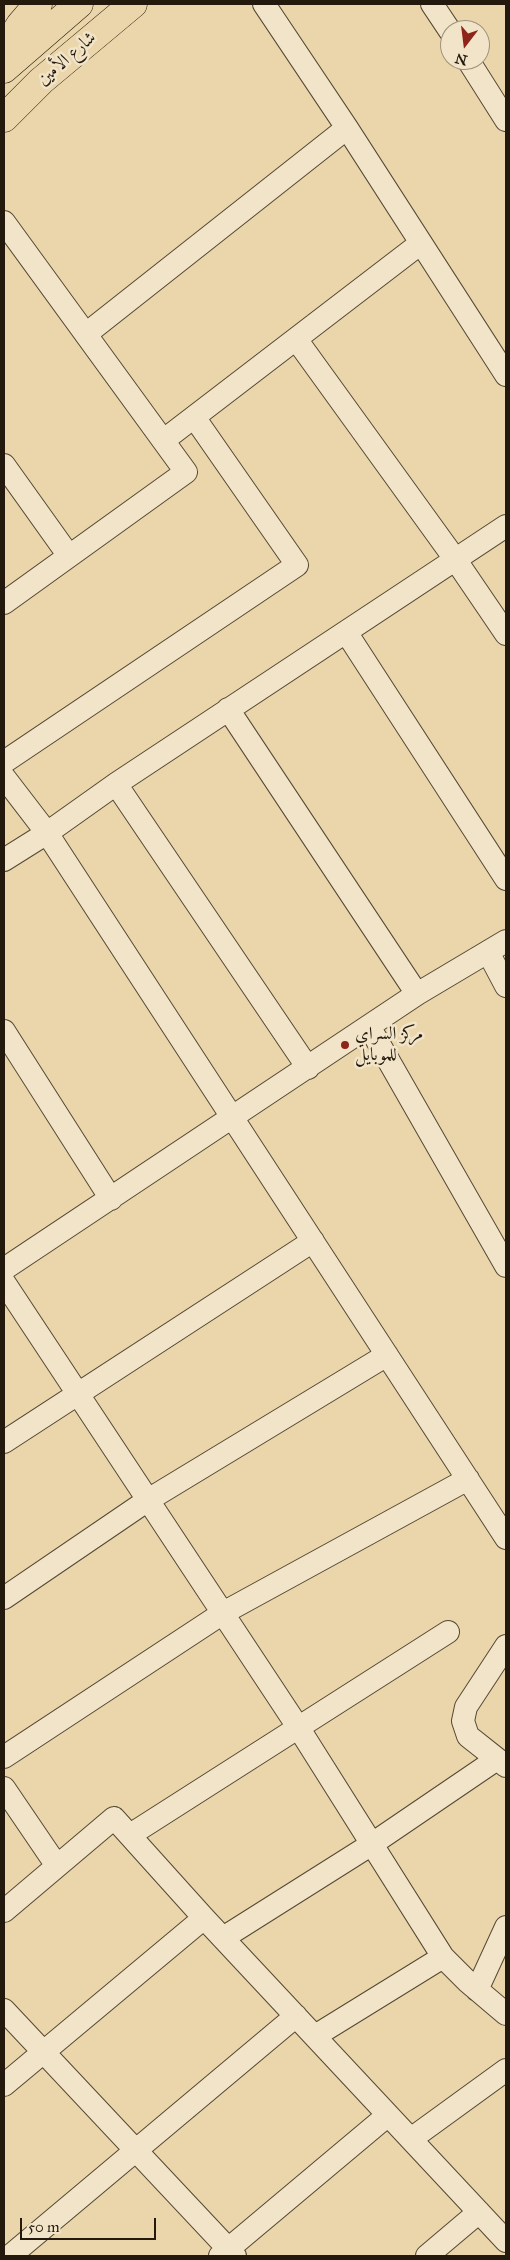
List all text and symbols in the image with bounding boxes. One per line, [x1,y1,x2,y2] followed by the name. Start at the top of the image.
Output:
[440,20,490,70] north arrow
[33,27,101,91] street label: شارع الأمين
[453,49,469,69] text: N
[355,1024,423,1066] place label: مركز السراي للموبايل
[339,1039,351,1051] marker: مركز السراي للموبايل
[22,2208,159,2240] scale bar
[28,2218,60,2236] text: 50 m

